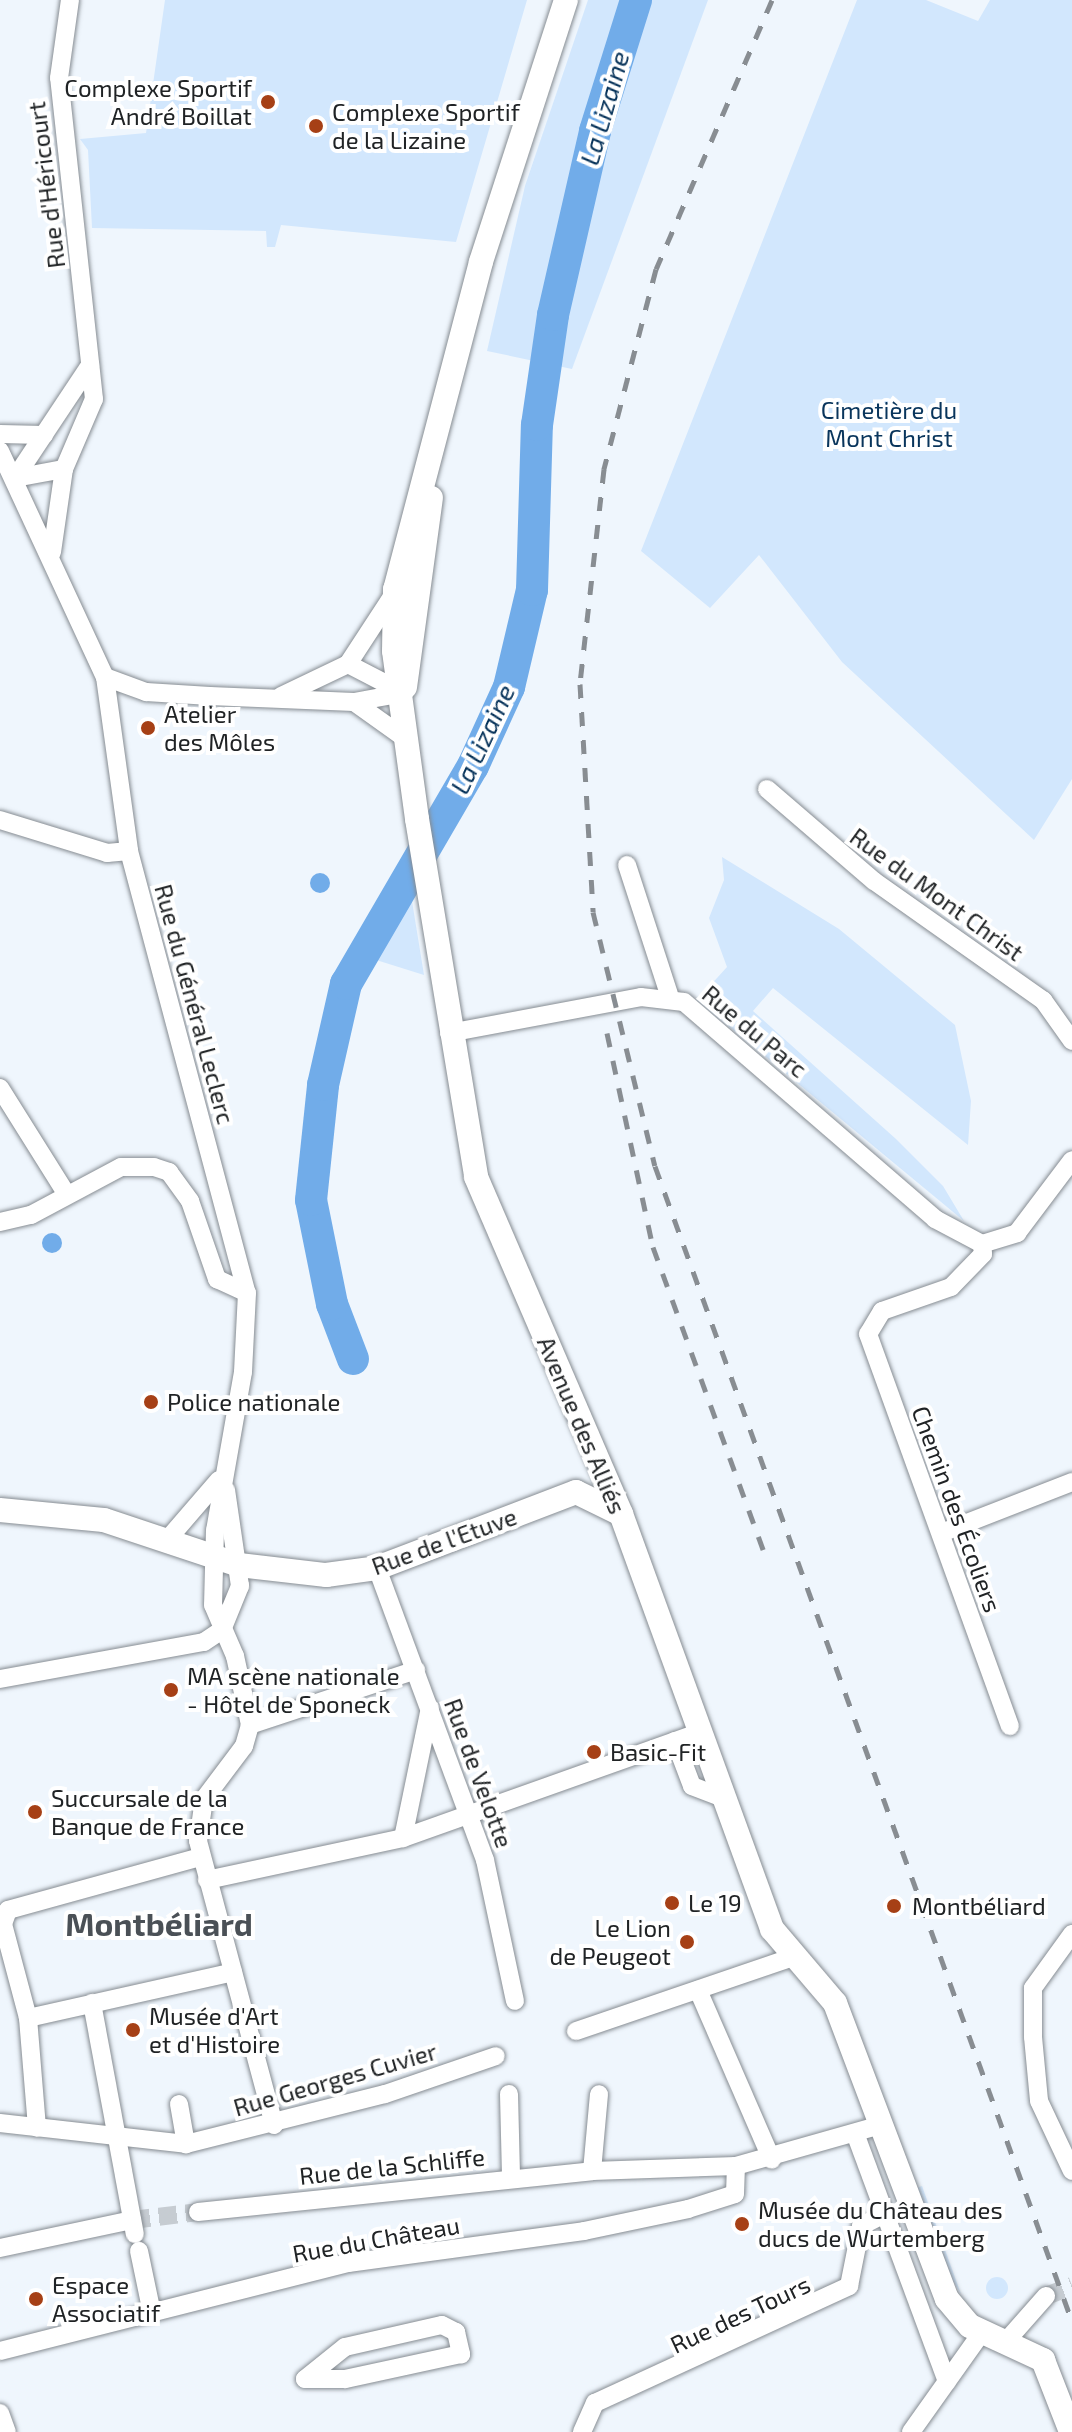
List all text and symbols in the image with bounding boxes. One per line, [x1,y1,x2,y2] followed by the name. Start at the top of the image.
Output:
[573,48,635,168] water label: La Lizaine
[64,74,252,130] place label: Complexe Sportif André Boillat
[259,93,277,111] marker: Complexe Sportif André Boillat
[332,98,520,154] place label: Complexe Sportif de la Lizaine
[21,100,71,270] street label: Rue d'Héricourt
[307,117,325,135] marker: Complexe Sportif de la Lizaine
[821,396,957,452] park label: Cimetière du Mont Christ
[443,679,521,799] water label: La Lizaine
[164,700,275,756] place label: Atelier des Môles
[139,719,157,737] marker: Atelier des Môles
[845,821,1029,967] street label: Rue du Mont Christ
[149,881,241,1127] street label: Rue du Général Leclerc
[697,979,813,1083] street label: Rue du Parc
[532,1332,632,1518] street label: Avenue des Alliés
[167,1388,340,1416] place label: Police nationale
[142,1393,160,1411] marker: Police nationale
[906,1402,1008,1616] street label: Chemin des Écoliers
[368,1501,520,1581] street label: Rue de l'Etuve
[187,1662,400,1718] place label: MA scène nationale - Hôtel de Sponeck
[162,1681,180,1699] marker: MA scène nationale - Hôtel de Sponeck
[439,1694,519,1852] street label: Rue de Velotte
[610,1738,706,1766] place label: Basic-Fit
[585,1743,603,1761] marker: Basic-Fit
[51,1784,244,1840] place label: Succursale de la Banque de France
[26,1803,44,1821] marker: Succursale de la Banque de France
[688,1889,742,1917] place label: Le 19
[912,1892,1046,1920] place label: Montbéliard
[663,1894,681,1912] marker: Le 19
[883,1895,905,1917] marker: Montbéliard
[65,1904,253,1942] district label: Montbéliard
[549,1914,671,1970] place label: Le Lion de Peugeot
[678,1933,696,1951] marker: Le Lion de Peugeot
[149,2002,280,2058] place label: Musée d'Art et d'Histoire
[124,2021,142,2039] marker: Musée d'Art et d'Histoire
[230,2036,440,2122] street label: Rue Georges Cuvier
[298,2142,486,2190] street label: Rue de la Schliffe
[758,2196,1003,2252] place label: Musée du Château des ducs de Wurtemberg
[290,2210,462,2268] street label: Rue du Château
[733,2215,751,2233] marker: Musée du Château des ducs de Wurtemberg
[665,2269,815,2359] street label: Rue des Tours
[52,2271,160,2327] place label: Espace Associatif
[27,2290,45,2308] marker: Espace Associatif

